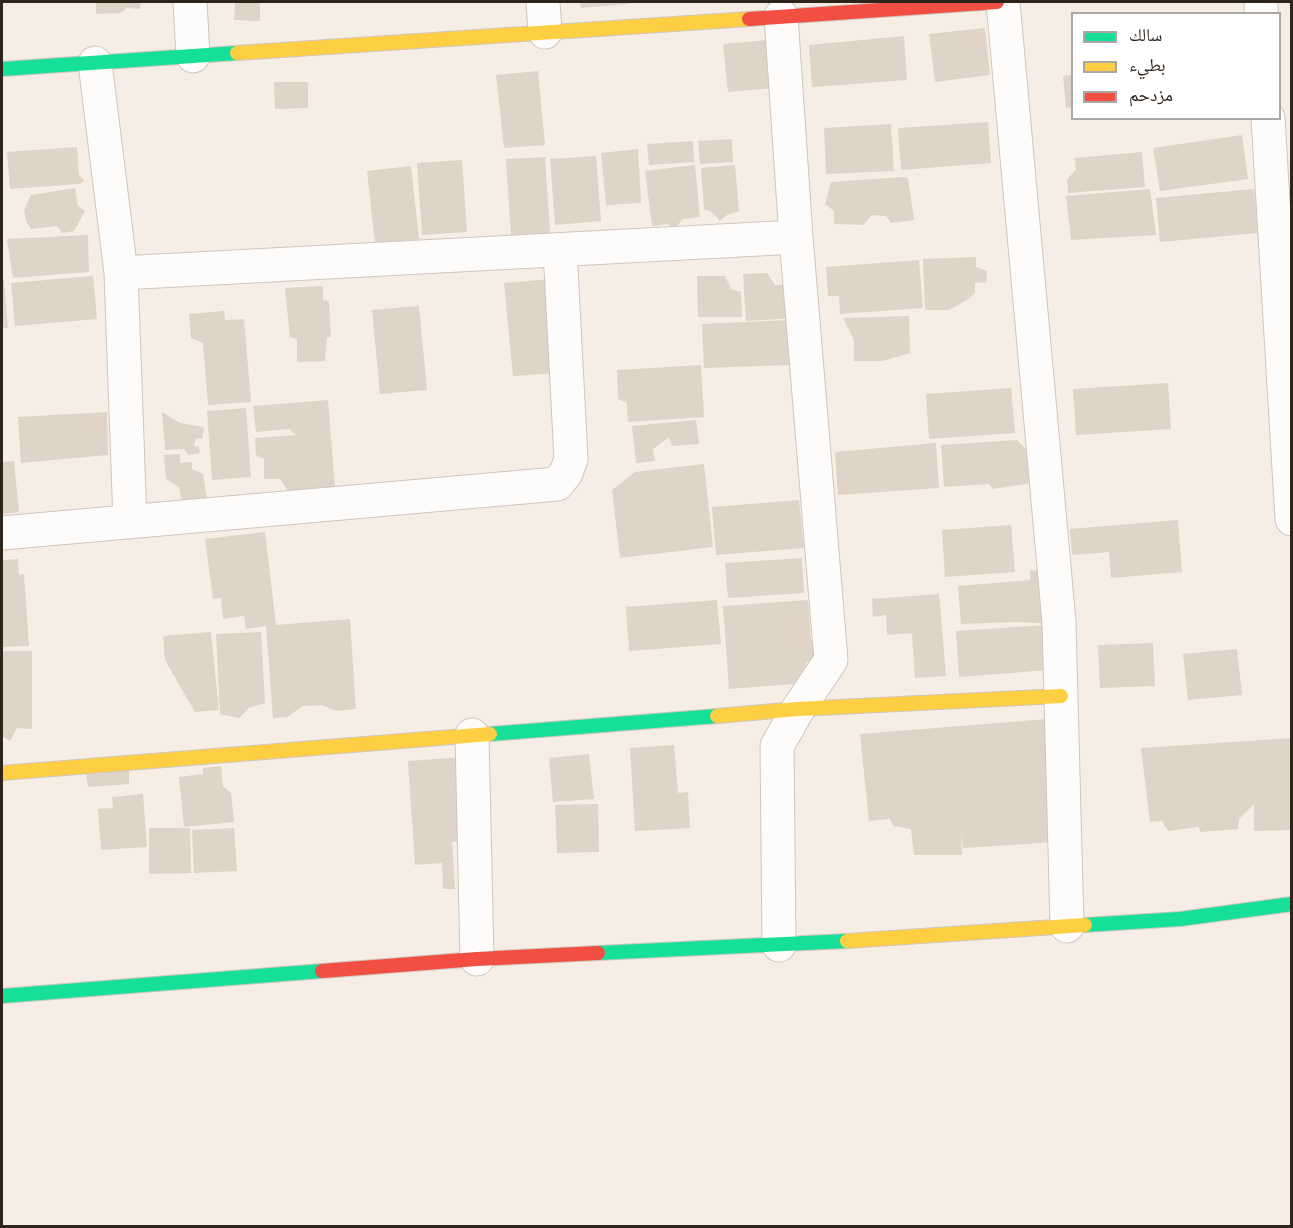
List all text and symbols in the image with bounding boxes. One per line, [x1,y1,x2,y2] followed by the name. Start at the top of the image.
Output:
[1071,12,1281,120] legend
[1129,24,1162,46] text: سالك
[1129,54,1166,76] text: بطيء
[1129,84,1173,106] text: مزدحم

